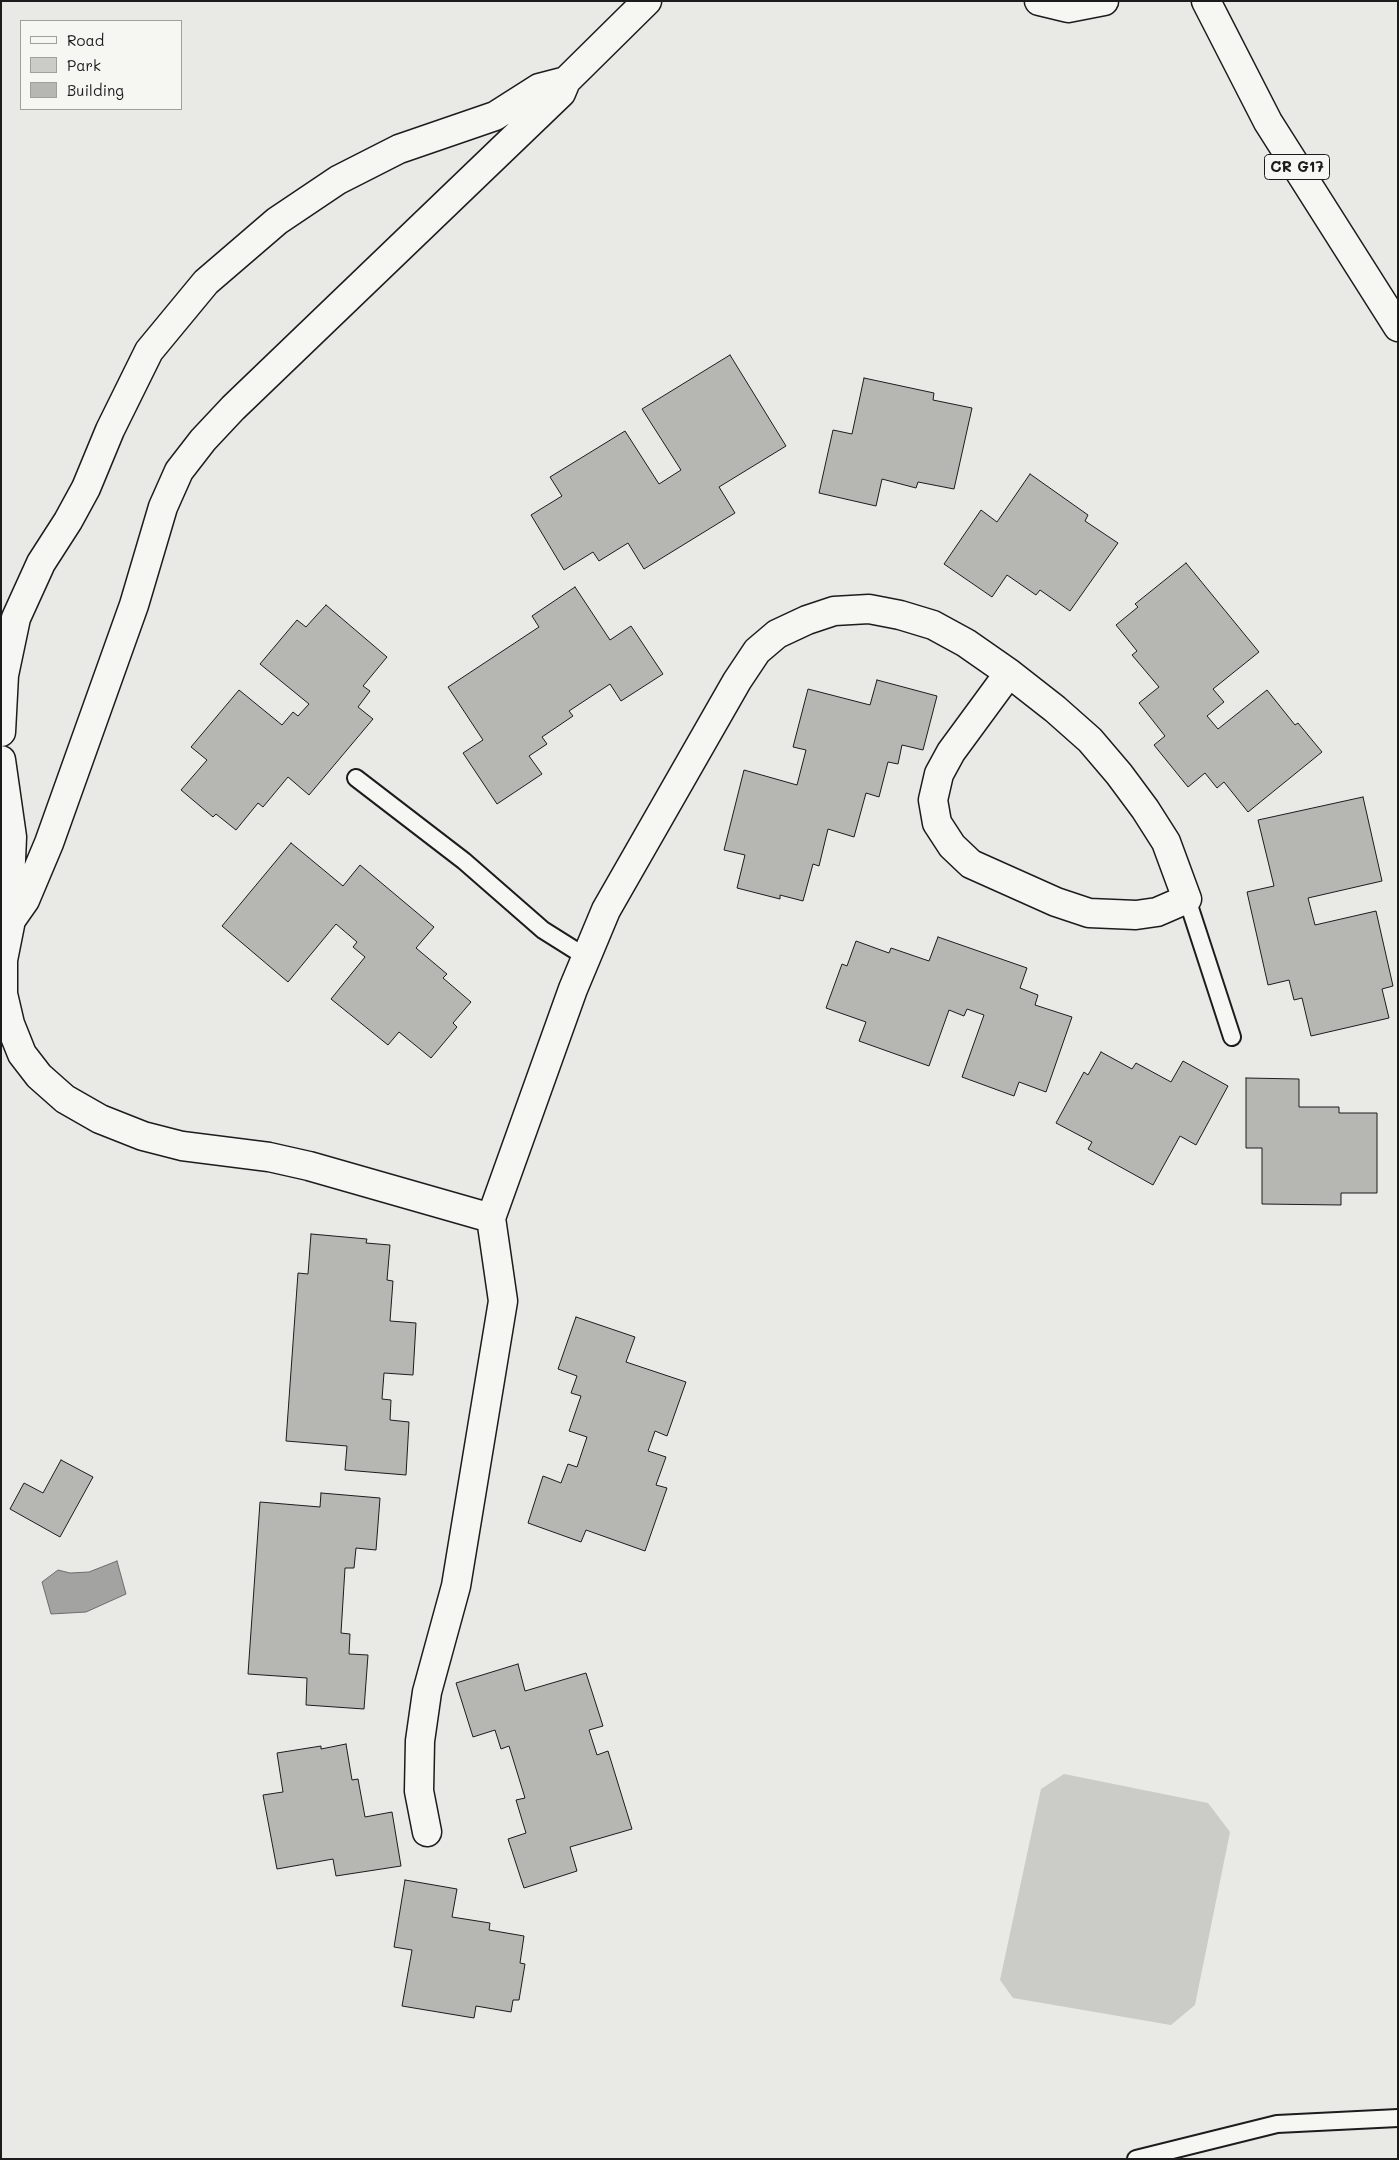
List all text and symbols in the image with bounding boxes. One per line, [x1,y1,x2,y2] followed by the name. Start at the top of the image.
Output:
[20,20,182,110] legend
[67,30,104,50] text: Road
[67,55,101,75] text: Park
[67,80,124,100] text: Building
[1264,154,1330,180] road number: CR G17

